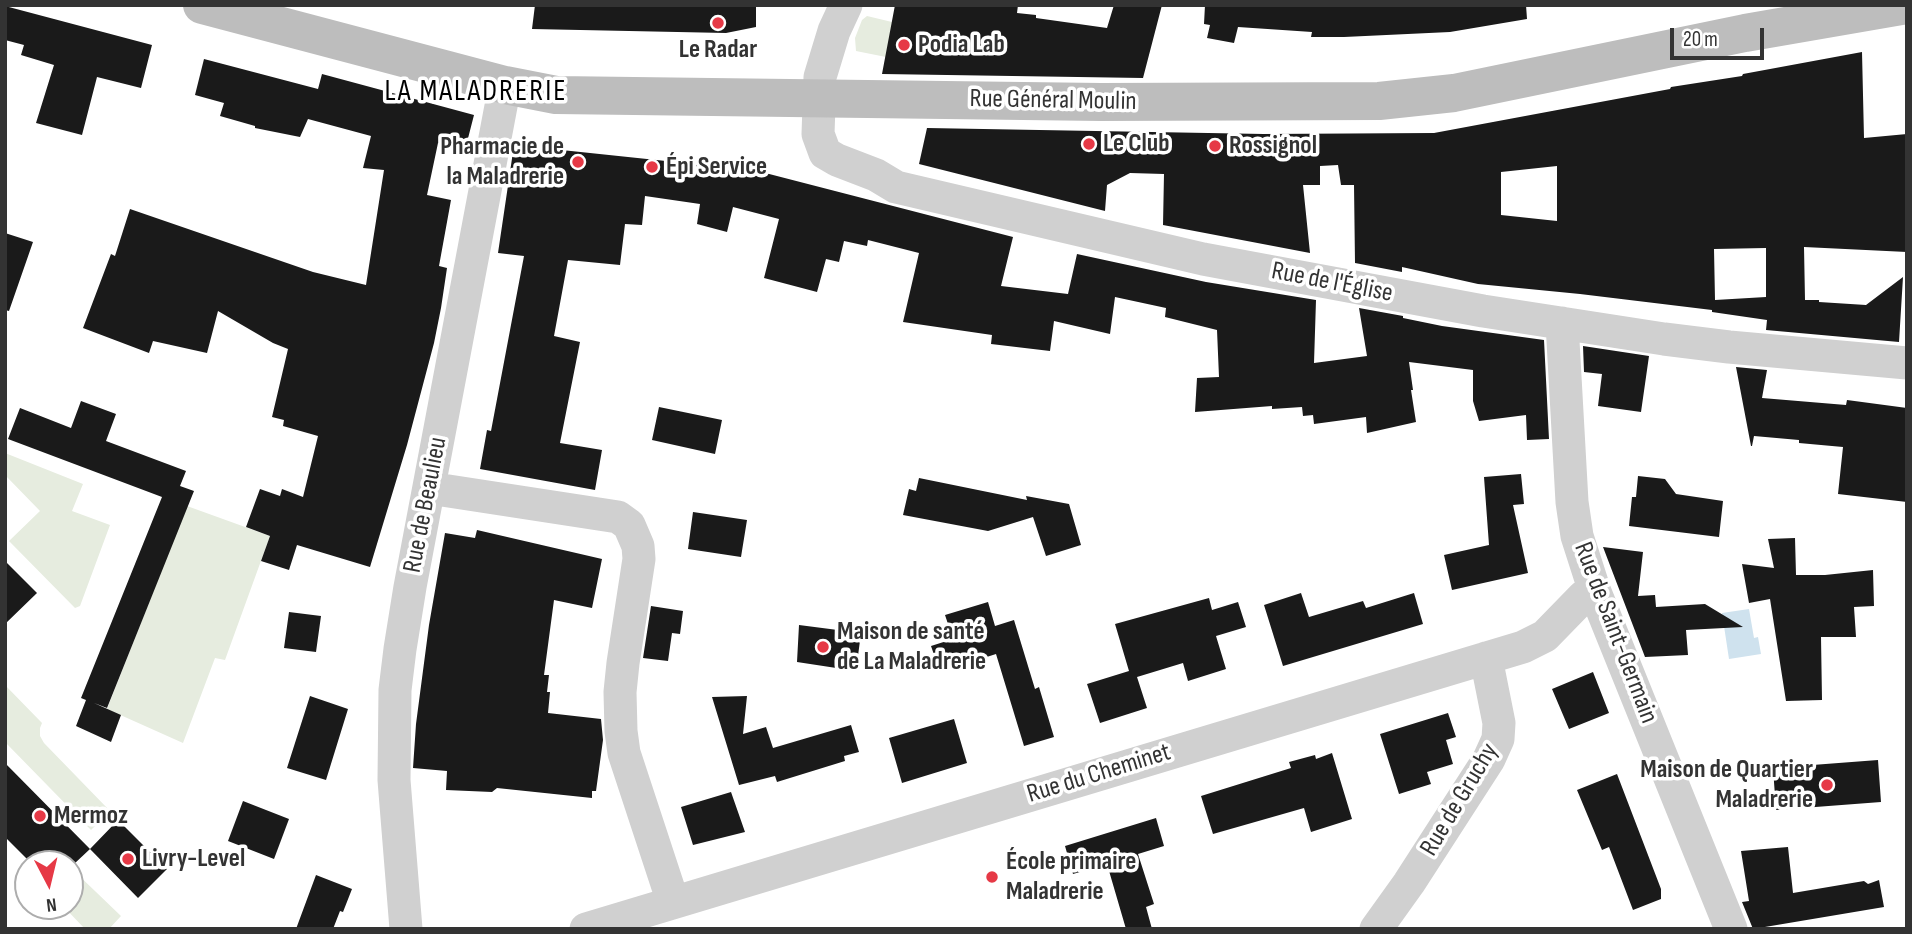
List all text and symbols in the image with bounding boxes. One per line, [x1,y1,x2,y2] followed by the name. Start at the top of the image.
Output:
[1674,14,1769,58] scale bar
[710,15,726,31] marker: Le Radar
[1683,27,1718,52] text: 20 m
[918,29,1005,61] place label: Podia Lab
[679,34,757,66] place label: Le Radar
[896,37,912,53] marker: Podia Lab
[386,74,566,110] district label: LA MALADRERIE
[969,84,1137,118] street label: Rue Général Moulin
[1103,128,1170,160] place label: Le Club
[1229,130,1317,162] place label: Rossignol
[440,131,564,192] place label: Pharmacie de la Maladrerie
[1081,136,1097,152] marker: Le Club
[1207,138,1223,154] marker: Rossignol
[666,151,767,183] place label: Épi Service
[570,154,586,170] marker: Pharmacie de la Maladrerie
[644,159,660,175] marker: Épi Service
[1269,256,1395,310] street label: Rue de l'Église
[398,435,454,575] street label: Rue de Beaulieu
[1566,538,1664,728] street label: Rue de Saint-Germain
[837,616,986,678] place label: Maison de santé de La Maladrerie
[815,639,831,655] marker: Maison de santé de La Maladrerie
[1023,737,1175,811] street label: Rue du Cheminet
[1414,738,1506,862] street label: Rue de Gruchy
[1640,754,1813,816] place label: Maison de Quartier Maladrerie
[1819,777,1835,793] marker: Maison de Quartier Maladrerie
[54,800,128,832] place label: Mermoz
[32,808,48,824] marker: Mermoz
[142,843,245,875] place label: Livry-Level
[1006,846,1136,908] place label: École primaire Maladrerie
[14,850,84,920] north arrow
[120,851,136,867] marker: Livry-Level
[984,869,1000,885] marker: École primaire Maladrerie
[45,892,58,916] text: N

